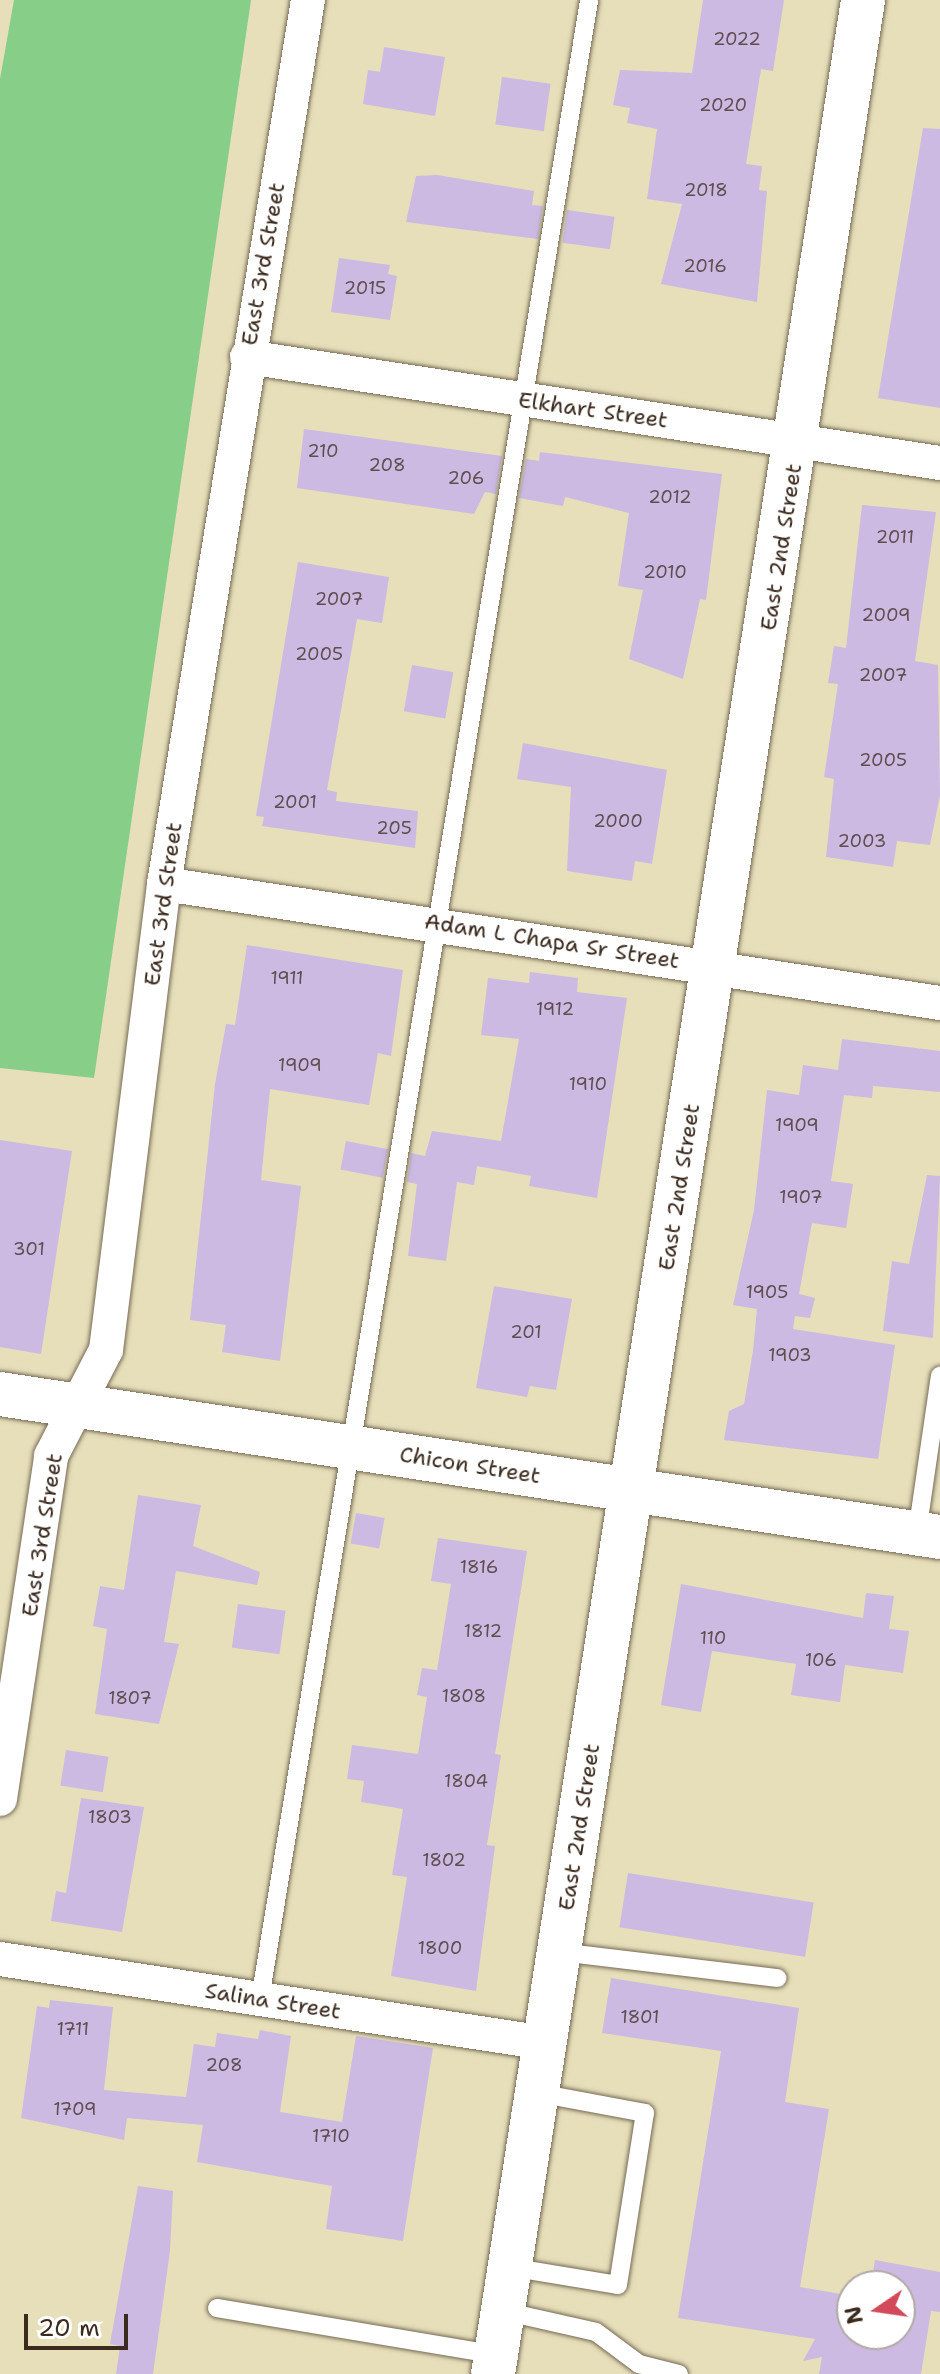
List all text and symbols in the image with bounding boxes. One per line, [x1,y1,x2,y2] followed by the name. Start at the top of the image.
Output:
[713,28,761,50] house number: 2022
[699,94,747,116] house number: 2020
[684,179,728,201] house number: 2018
[236,180,290,348] street label: East 3rd Street
[683,255,727,277] house number: 2016
[344,277,386,299] house number: 2015
[517,386,669,434] street label: Elkhart Street
[307,440,339,462] house number: 210
[369,454,405,476] house number: 208
[755,462,807,632] street label: East 2nd Street
[448,467,484,489] house number: 206
[648,486,692,508] house number: 2012
[876,526,914,548] house number: 2011
[643,561,687,583] house number: 2010
[315,588,363,610] house number: 2007
[861,604,911,626] house number: 2009
[295,643,343,665] house number: 2005
[859,664,907,686] house number: 2007
[859,749,907,771] house number: 2005
[273,791,317,813] house number: 2001
[593,810,643,832] house number: 2000
[376,817,412,839] house number: 205
[138,820,188,988] street label: East 3rd Street
[838,830,886,852] house number: 2003
[423,908,681,974] street label: Adam L Chapa Sr Street
[270,967,304,989] house number: 1911
[536,998,574,1020] house number: 1912
[278,1054,322,1076] house number: 1909
[569,1073,607,1095] house number: 1910
[653,1102,705,1272] street label: East 2nd Street
[775,1114,819,1136] house number: 1909
[779,1186,823,1208] house number: 1907
[13,1238,45,1260] house number: 301
[746,1281,788,1303] house number: 1905
[510,1321,542,1343] house number: 201
[768,1344,812,1366] house number: 1903
[398,1441,542,1489] street label: Chicon Street
[16,1451,68,1619] street label: East 3rd Street
[460,1556,498,1578] house number: 1816
[464,1620,502,1642] house number: 1812
[700,1627,726,1649] house number: 110
[805,1649,837,1671] house number: 106
[442,1685,486,1707] house number: 1808
[108,1687,152,1709] house number: 1807
[553,1742,605,1912] street label: East 2nd Street
[444,1770,488,1792] house number: 1804
[88,1806,132,1828] house number: 1803
[422,1849,466,1871] house number: 1802
[418,1937,462,1959] house number: 1800
[203,1977,343,2025] street label: Salina Street
[620,2006,660,2028] house number: 1801
[57,2018,89,2040] house number: 1711
[206,2054,242,2076] house number: 208
[53,2098,97,2120] house number: 1709
[312,2125,350,2147] house number: 1710
[836,2270,916,2350] north arrow
[28,2298,132,2348] scale bar
[838,2303,870,2327] text: N
[38,2312,100,2344] text: 20 m

